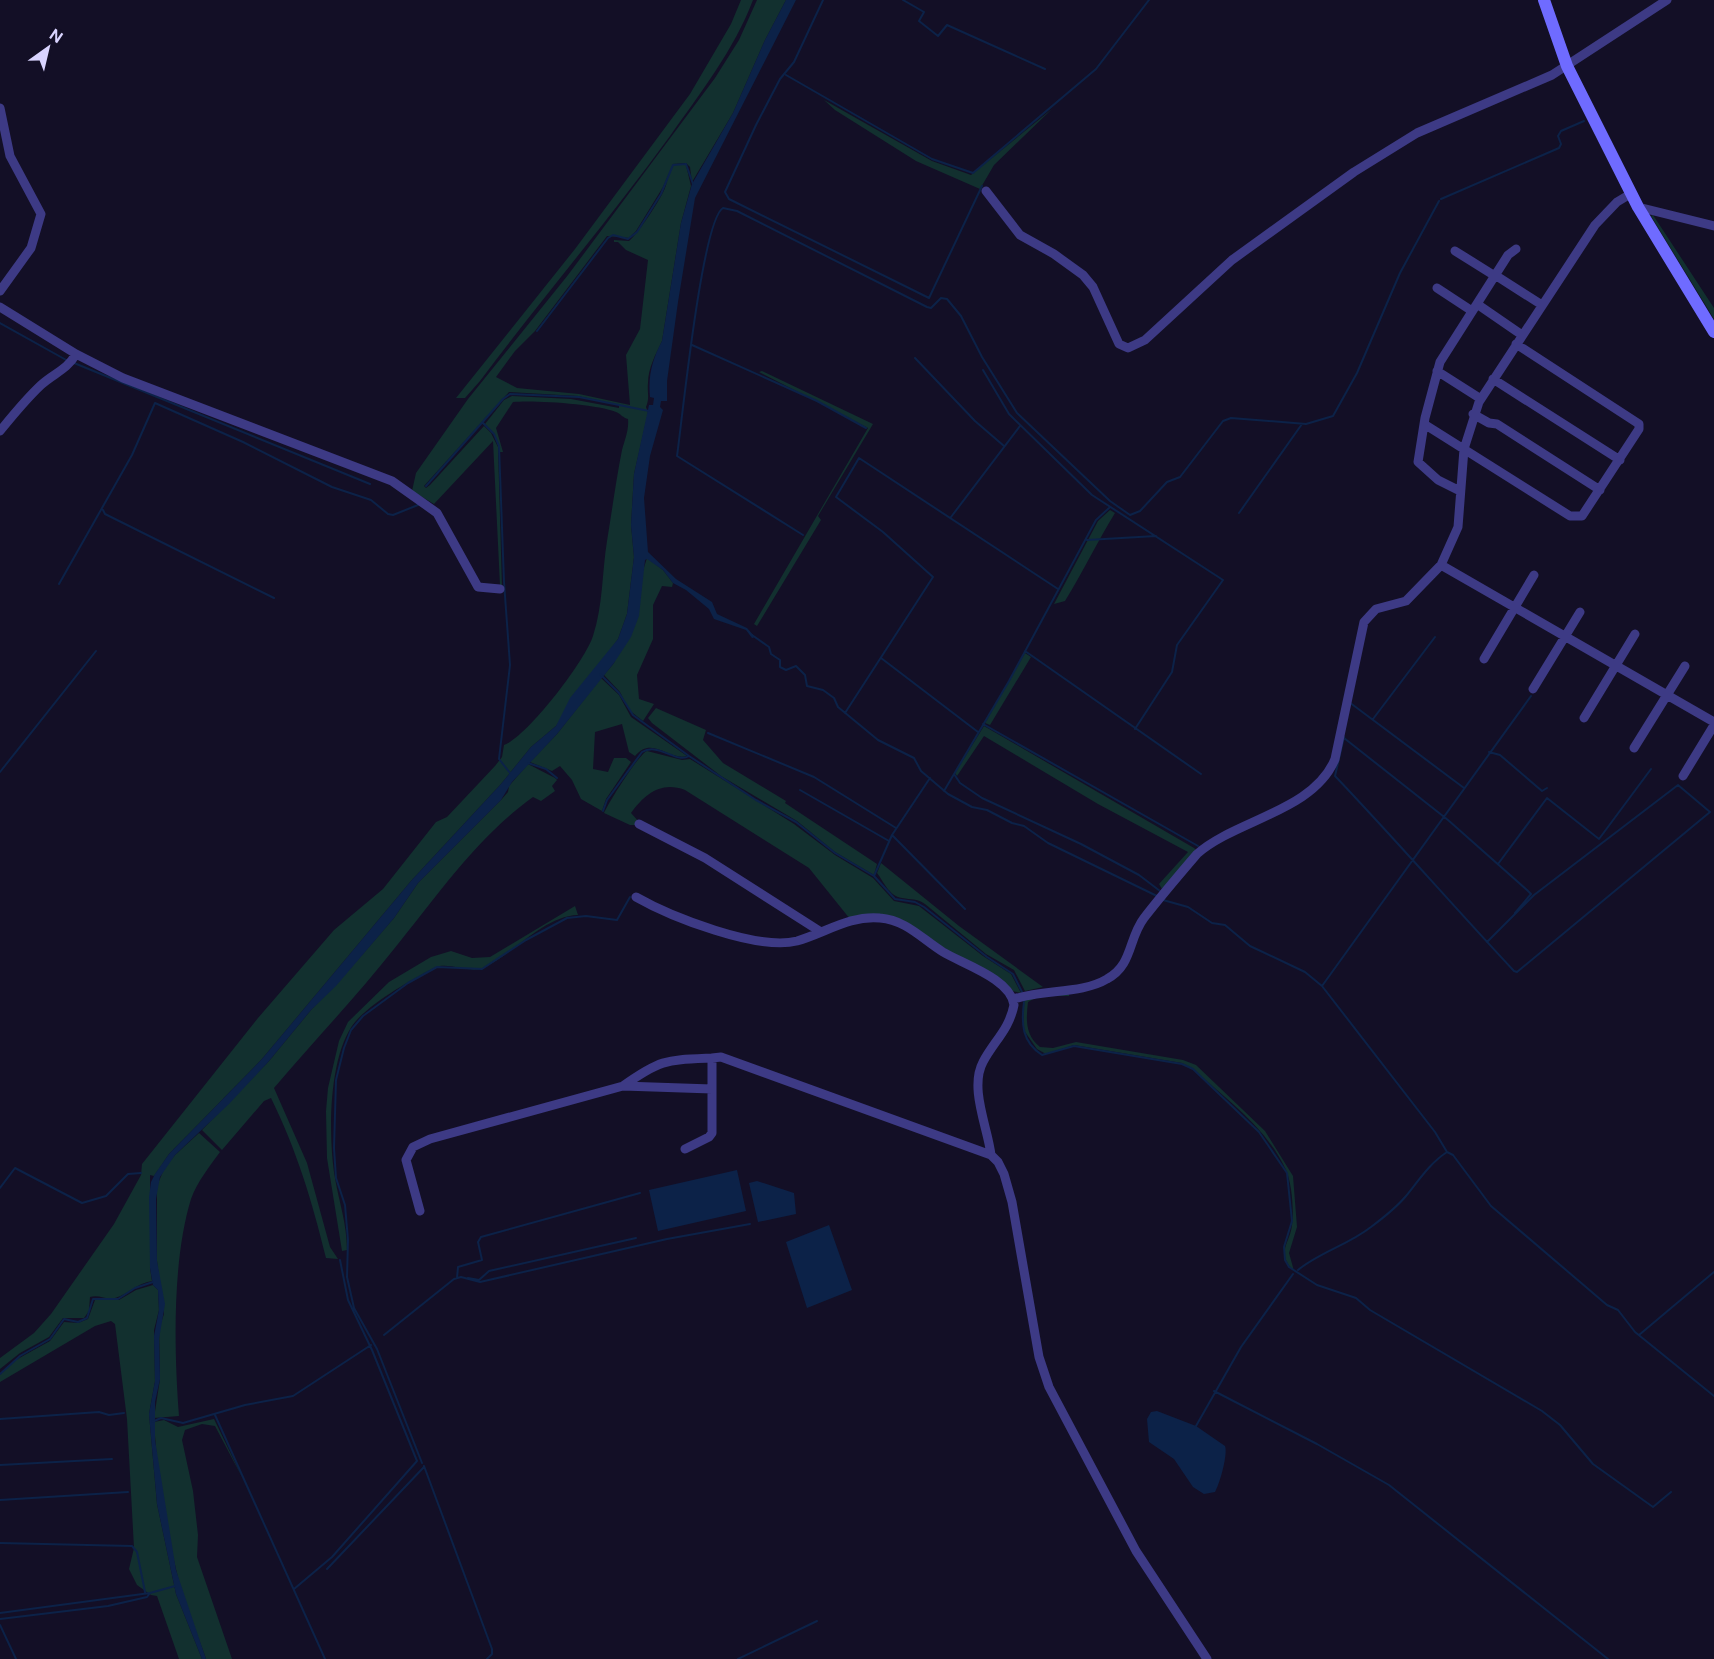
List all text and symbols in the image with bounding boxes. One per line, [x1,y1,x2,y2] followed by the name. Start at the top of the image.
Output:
[18,18,78,78] north arrow
[45,24,67,48] text: N

